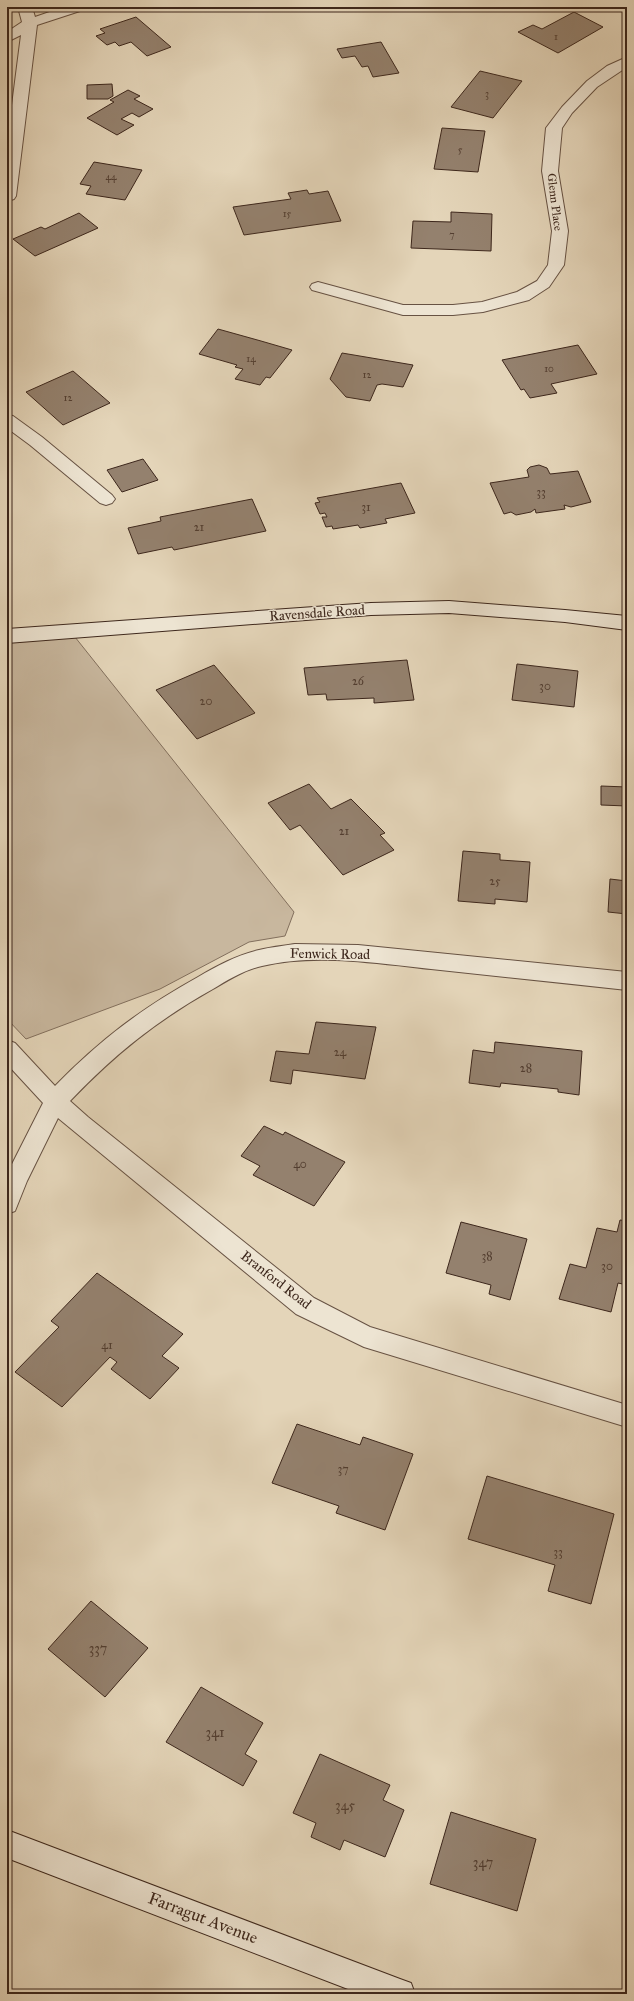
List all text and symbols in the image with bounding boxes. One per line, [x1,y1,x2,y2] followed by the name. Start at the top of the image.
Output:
[554,31,558,43] house number: 1
[485,88,489,100] house number: 3
[458,144,463,156] house number: 5
[105,171,117,183] house number: 44
[545,172,565,232] street label: Glenn Place
[283,208,292,220] house number: 15
[449,229,455,241] house number: 7
[246,353,256,365] house number: 14
[544,363,554,375] house number: 10
[363,369,372,381] house number: 12
[64,392,73,404] house number: 12
[536,485,546,499] house number: 33
[361,500,371,514] house number: 31
[194,520,205,534] house number: 21
[268,601,366,625] street label: Ravensdale Road
[352,674,365,688] house number: 26
[539,679,551,693] house number: 30
[200,694,212,708] house number: 20
[339,824,350,838] house number: 21
[489,874,501,888] house number: 25
[290,945,370,963] street label: Fenwick Road
[334,1045,347,1059] house number: 24
[520,1061,532,1075] house number: 28
[293,1157,307,1171] house number: 40
[237,1247,315,1313] street label: Branford Road
[481,1249,493,1263] house number: 38
[601,1259,613,1273] house number: 30
[101,1338,113,1352] house number: 41
[337,1462,349,1476] house number: 37
[553,1545,563,1559] house number: 33
[89,1640,107,1657] house number: 337
[206,1724,225,1741] house number: 341
[335,1797,355,1814] house number: 345
[473,1854,493,1871] house number: 347
[145,1887,261,1949] street label: Farragut Avenue

